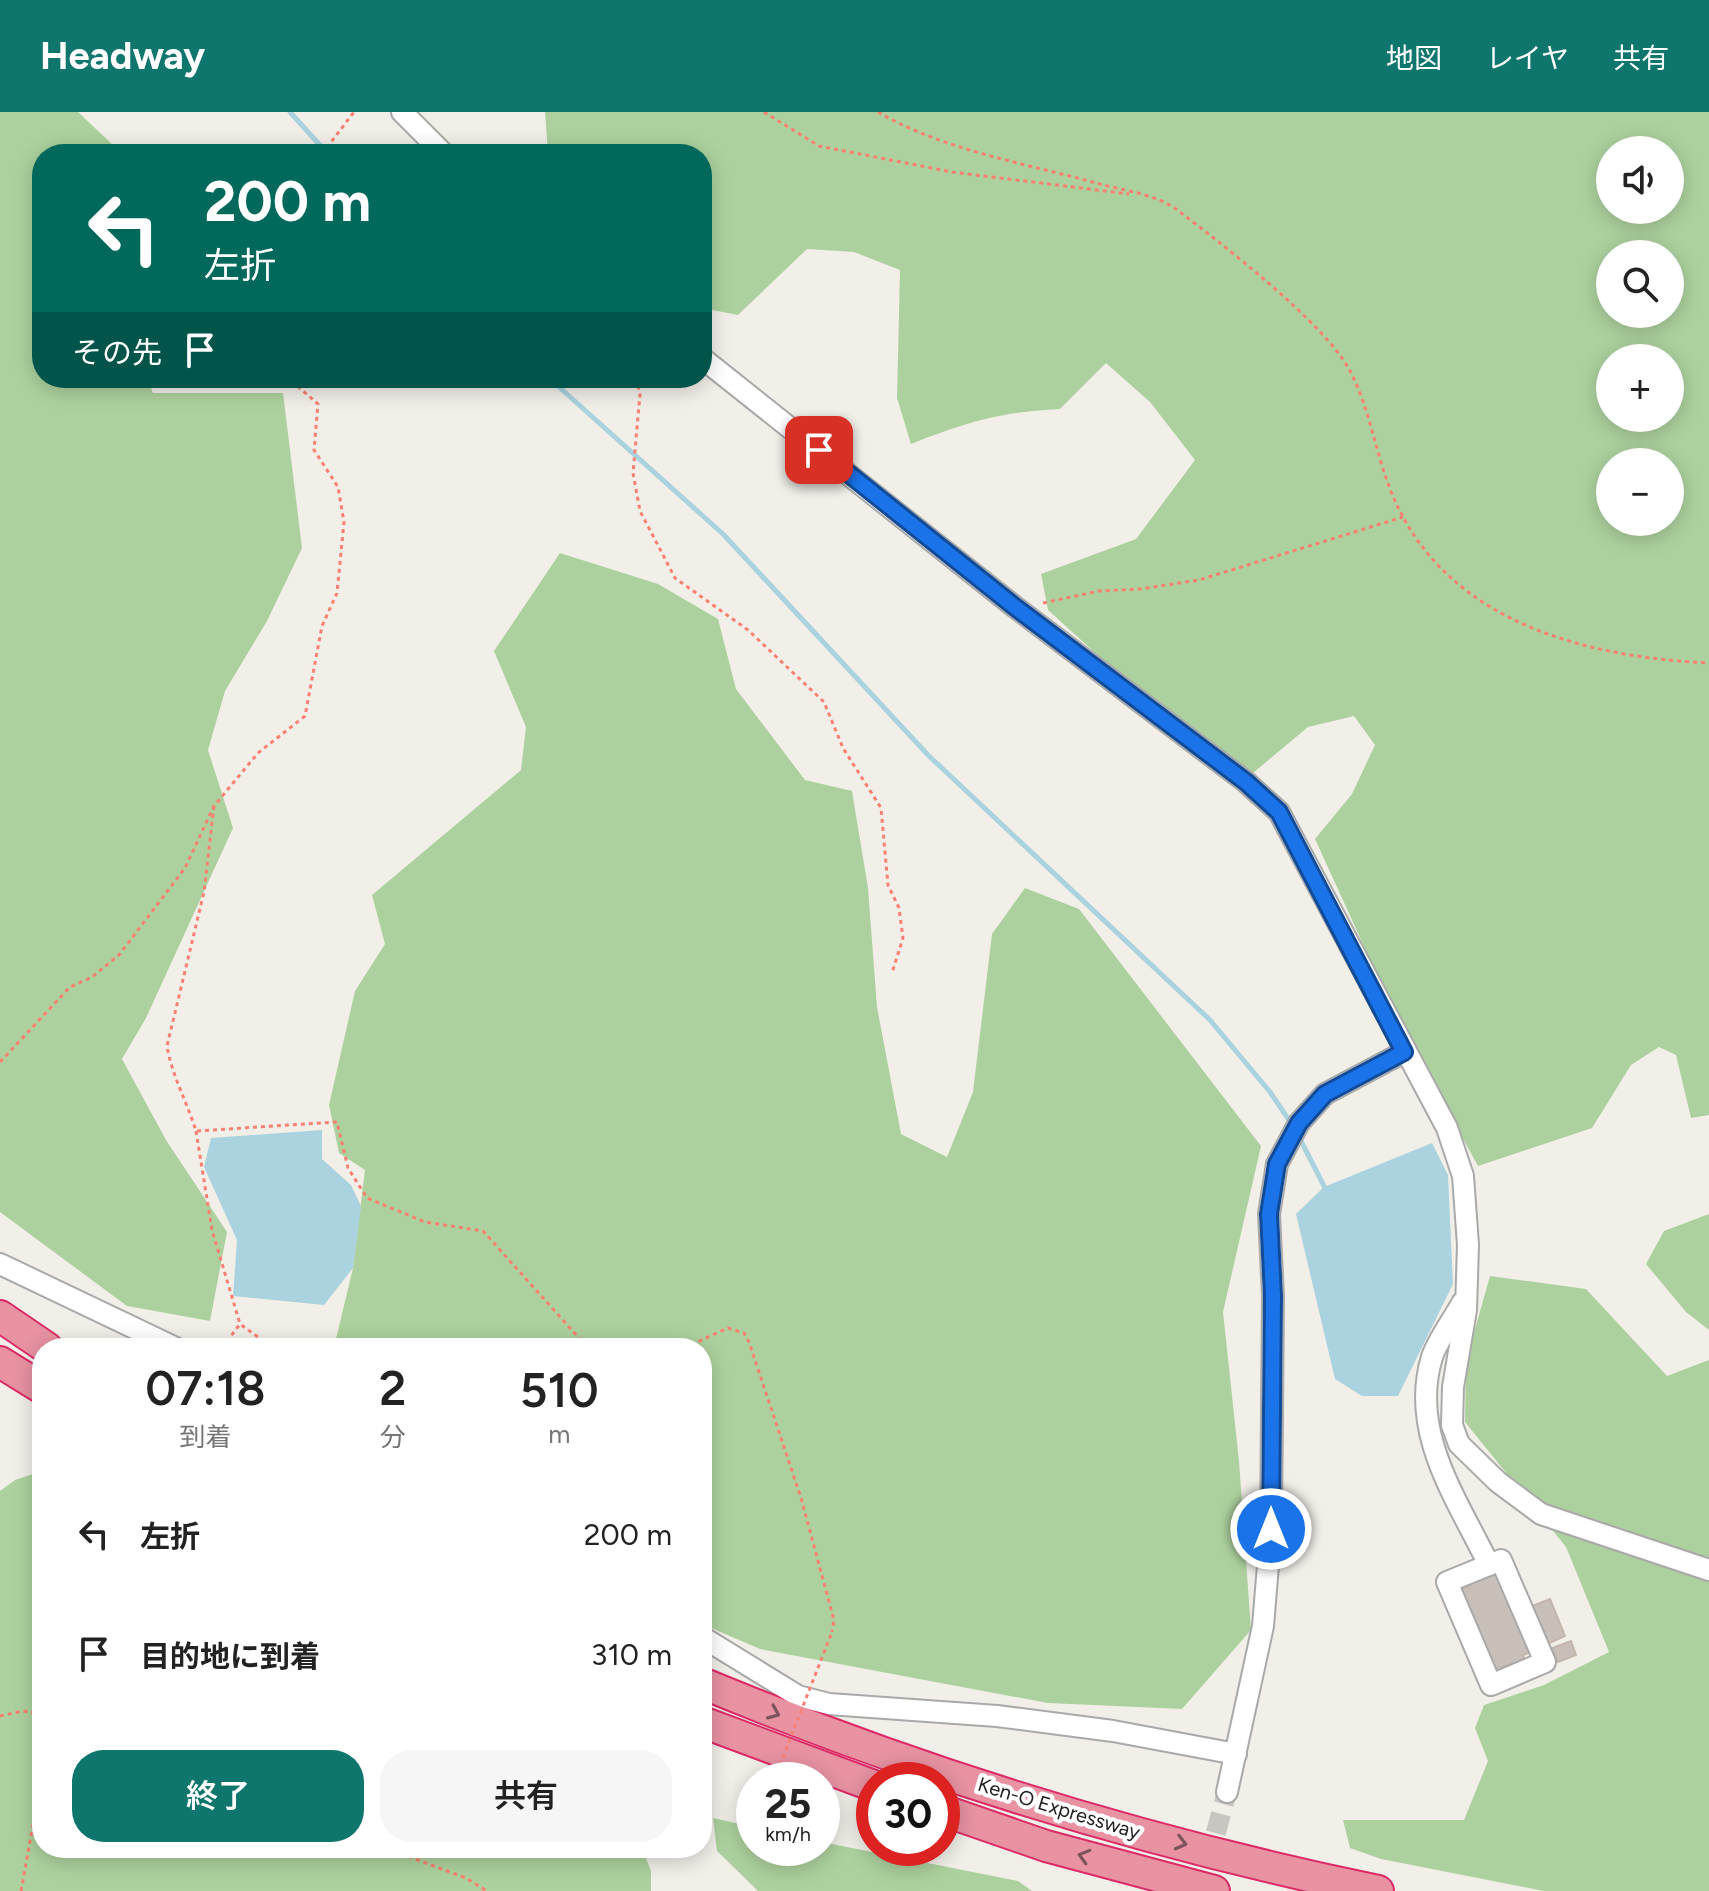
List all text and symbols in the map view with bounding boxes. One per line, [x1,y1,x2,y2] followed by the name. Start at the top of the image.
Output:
[40,33,205,79] text: Headway
[1386,41,1442,75] text: 地図
[1486,41,1569,75] text: レイヤ
[1613,41,1669,75] text: 共有
[1596,136,1684,536] map controls
[1596,136,1684,224] button: sound
[204,168,371,235] text: 200 m
[72,176,176,280] icon: left
[1596,240,1684,328] button: search
[204,244,276,287] text: 左折
[178,328,222,372] icon: arrive
[72,334,162,371] text: その先
[1596,344,1684,432] button: +
[785,416,853,484] pin
[797,428,841,472] icon: arrive
[1596,448,1684,536] button: −
[145,1359,266,1417] text: 07:18
[379,1359,406,1417] text: 2
[520,1361,599,1419] text: 510
[548,1418,570,1450] text: m
[180,1421,232,1453] text: 到着
[380,1421,406,1453] text: 分
[1229,1487,1313,1571] position arrow
[72,1512,116,1556] icon: left
[584,1516,672,1553] text: 200 m
[140,1518,200,1555] text: 左折
[72,1632,116,1676] icon: arrive
[591,1636,672,1673] text: 310 m
[140,1638,320,1675] text: 目的地に到着
[766,1703,780,1719] one-way arrow
[72,1750,364,1842] button: 終了
[380,1750,672,1842] button: 共有
[856,1762,960,1866] speed limit sign: 30
[975,1772,1143,1844] street label: Ken-O Expressway
[765,1780,811,1828] text: 25
[765,1822,811,1846] text: km/h
[1174,1834,1188,1851] one-way arrow
[1078,1849,1092,1865] one-way arrow

